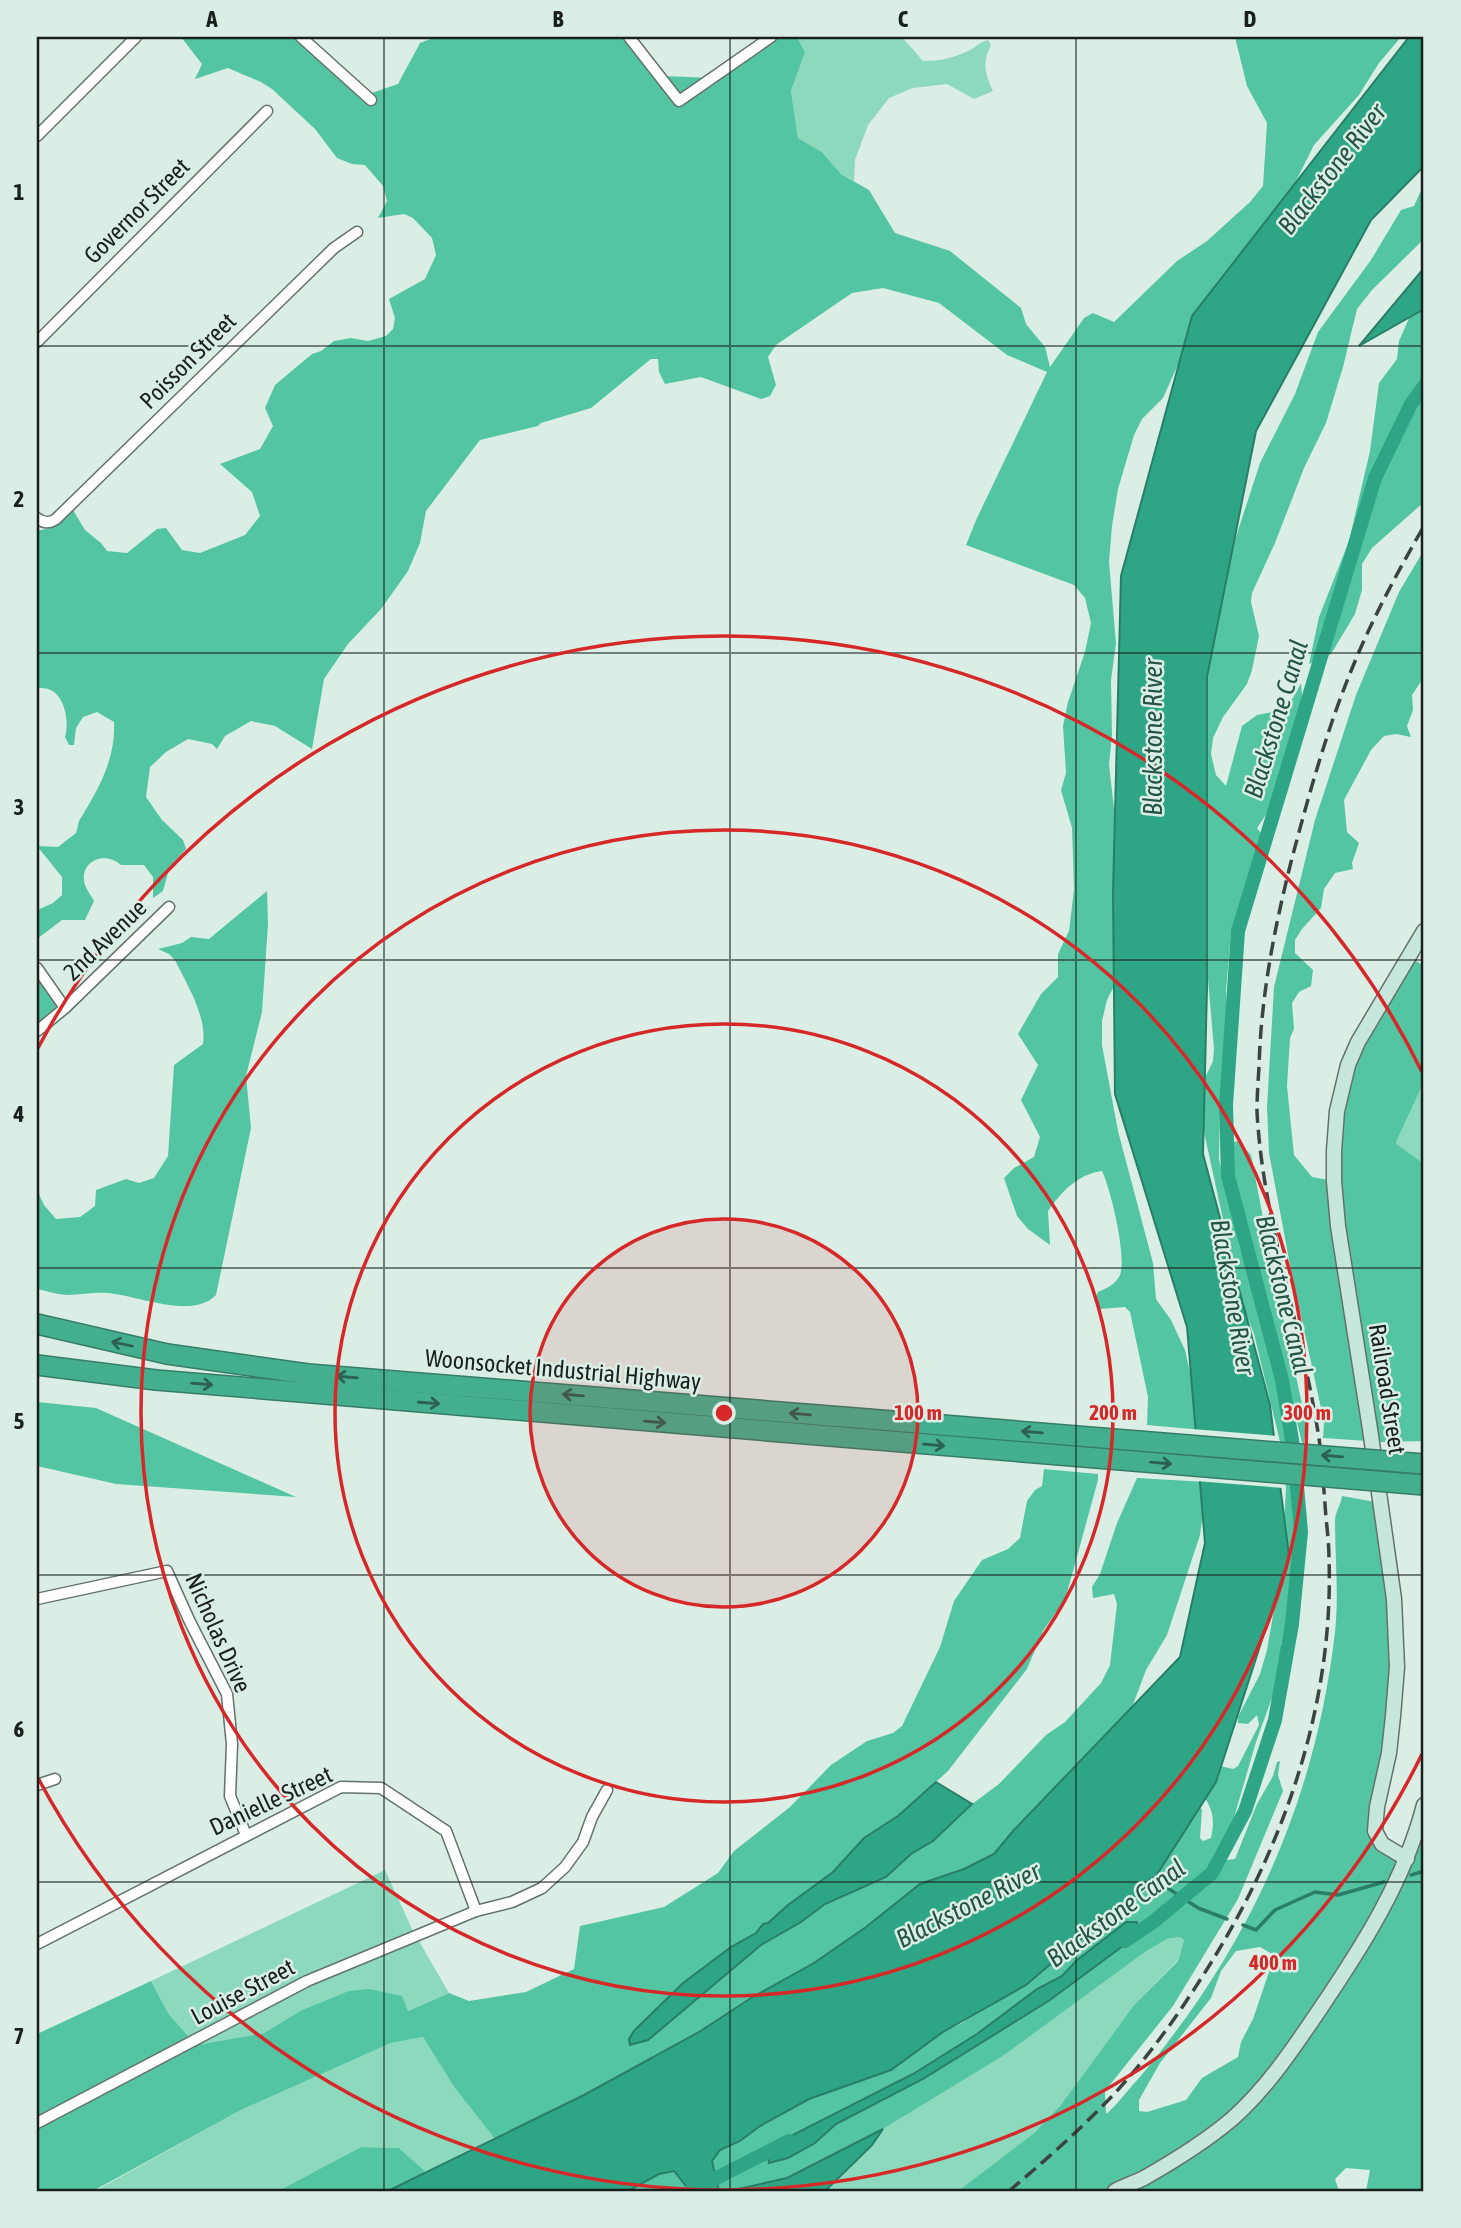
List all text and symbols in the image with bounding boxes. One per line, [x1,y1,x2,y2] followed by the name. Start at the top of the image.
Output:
[205,6,218,32] text: A
[553,6,564,32] text: B
[898,6,909,32] text: C
[1244,6,1257,32] text: D
[1272,97,1393,240] water label: Blackstone River
[79,152,195,269] street label: Governor Street
[14,179,25,205] text: 1
[134,307,241,414] street label: Poisson Street
[14,486,24,512] text: 2
[1238,636,1314,802] water label: Blackstone Canal
[1138,657,1168,816] water label: Blackstone River
[14,794,24,820] text: 3
[58,894,151,985] street label: 2nd Avenue
[13,1101,25,1127] text: 4
[1250,1212,1318,1378] water label: Blackstone Canal
[1205,1217,1262,1378] water label: Blackstone River
[1364,1322,1411,1456] street label: Railroad Street
[111,1337,134,1351] one-way arrow
[424,1344,702,1395] street label: Woonsocket Industrial Highway
[336,1370,358,1383] one-way arrow
[190,1378,213,1391] one-way arrow
[563,1388,585,1401] one-way arrow
[417,1397,439,1410] one-way arrow
[894,1400,942,1424] text: 100 m
[1089,1400,1137,1424] text: 200 m
[1283,1400,1331,1424] text: 300 m
[712,1401,736,1425] centre of rings
[789,1407,812,1420] one-way arrow
[14,1408,25,1434] text: 5
[643,1416,666,1429] one-way arrow
[1021,1425,1044,1438] one-way arrow
[923,1439,945,1452] one-way arrow
[1321,1449,1344,1462] one-way arrow
[1149,1457,1172,1470] one-way arrow
[180,1569,257,1696] street label: Nicholas Drive
[14,1716,25,1742] text: 6
[205,1760,336,1841] street label: Danielle Street
[1041,1853,1191,1973] water label: Blackstone Canal
[891,1855,1046,1954] water label: Blackstone River
[1248,1950,1297,1974] text: 400 m
[187,1953,299,2030] street label: Louise Street
[14,2023,24,2049] text: 7

